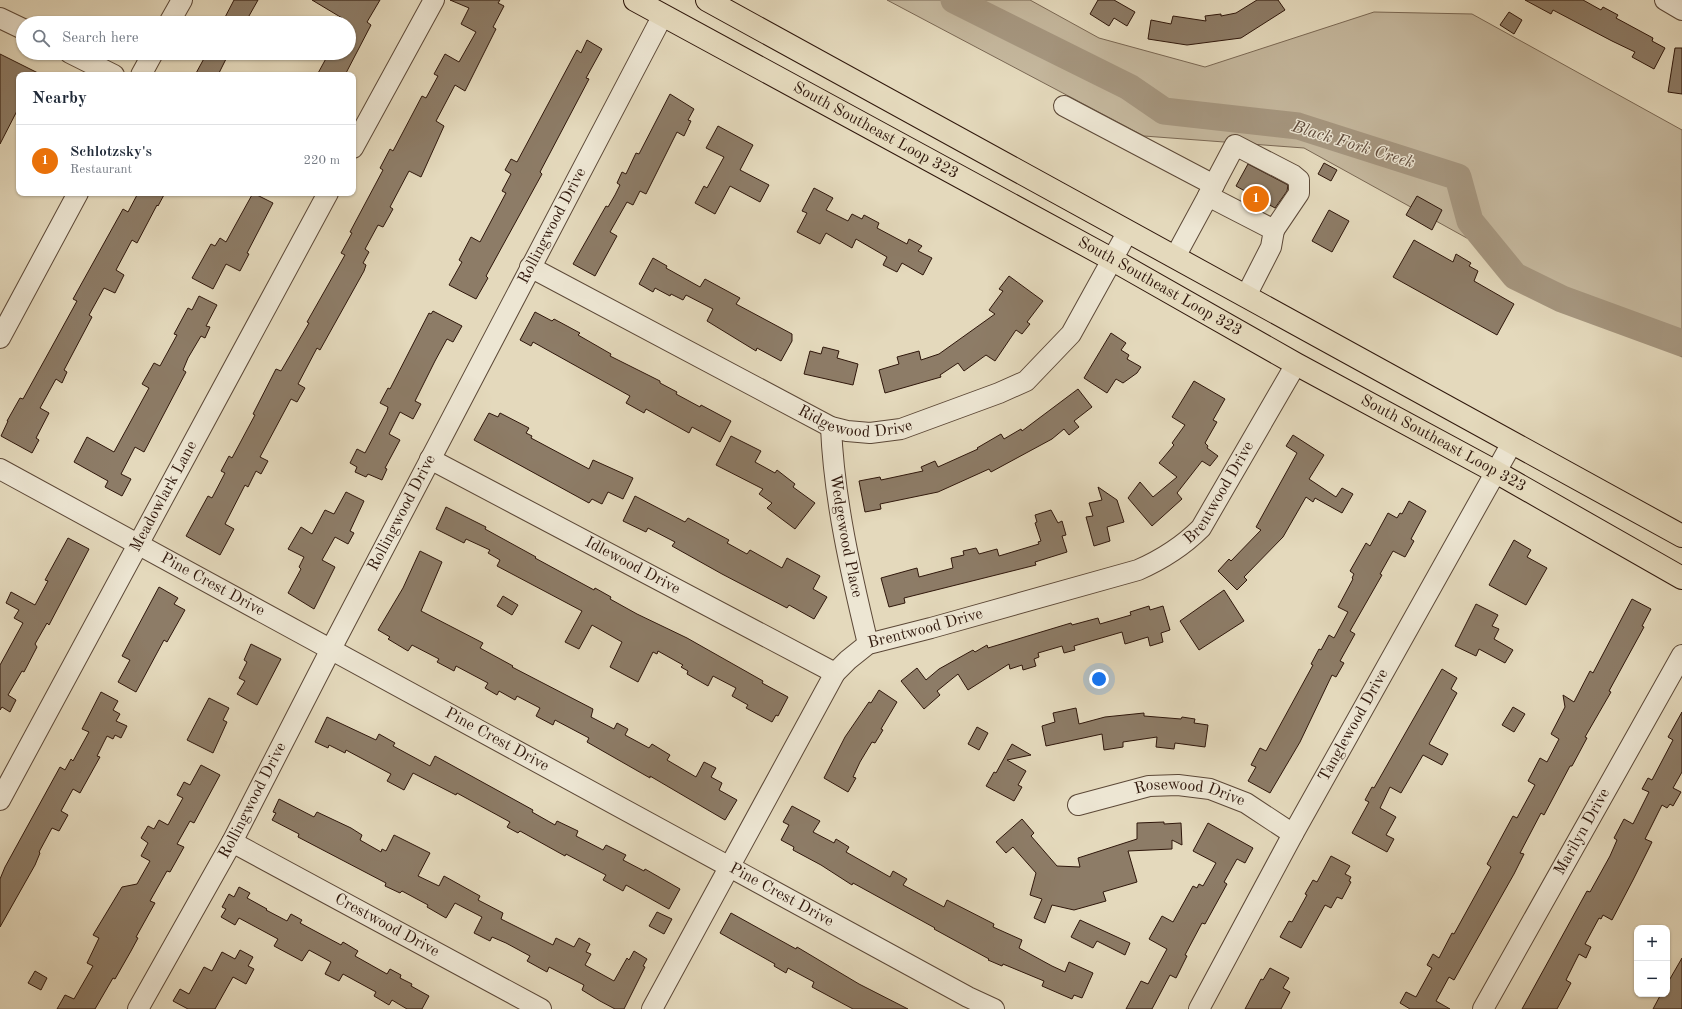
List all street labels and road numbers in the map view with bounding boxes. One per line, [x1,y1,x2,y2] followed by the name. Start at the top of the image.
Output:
[790,80,961,182] street label: South Southeast Loop 323
[516,165,589,287] street label: Rollingwood Drive
[1075,234,1244,339] street label: South Southeast Loop 323
[1358,392,1528,495] street label: South Southeast Loop 323
[795,403,915,441] street label: Ridgewood Drive
[128,438,200,555] street label: Meadowlark Lane
[1181,439,1257,547] street label: Brentwood Drive
[365,452,439,574] street label: Rollingwood Drive
[827,473,865,599] street label: Wedgewood Place
[582,534,683,598] street label: Idlewood Drive
[158,550,267,620] street label: Pine Crest Drive
[866,606,985,652] street label: Brentwood Drive
[1316,666,1392,785] street label: Tanglewood Drive
[442,705,552,775] street label: Pine Crest Drive
[216,740,290,862] street label: Rollingwood Drive
[1133,777,1247,810] street label: Rosewood Drive
[1552,786,1613,878] street label: Marilyn Drive
[727,860,836,930] street label: Pine Crest Drive
[332,891,442,960] street label: Crestwood Drive

